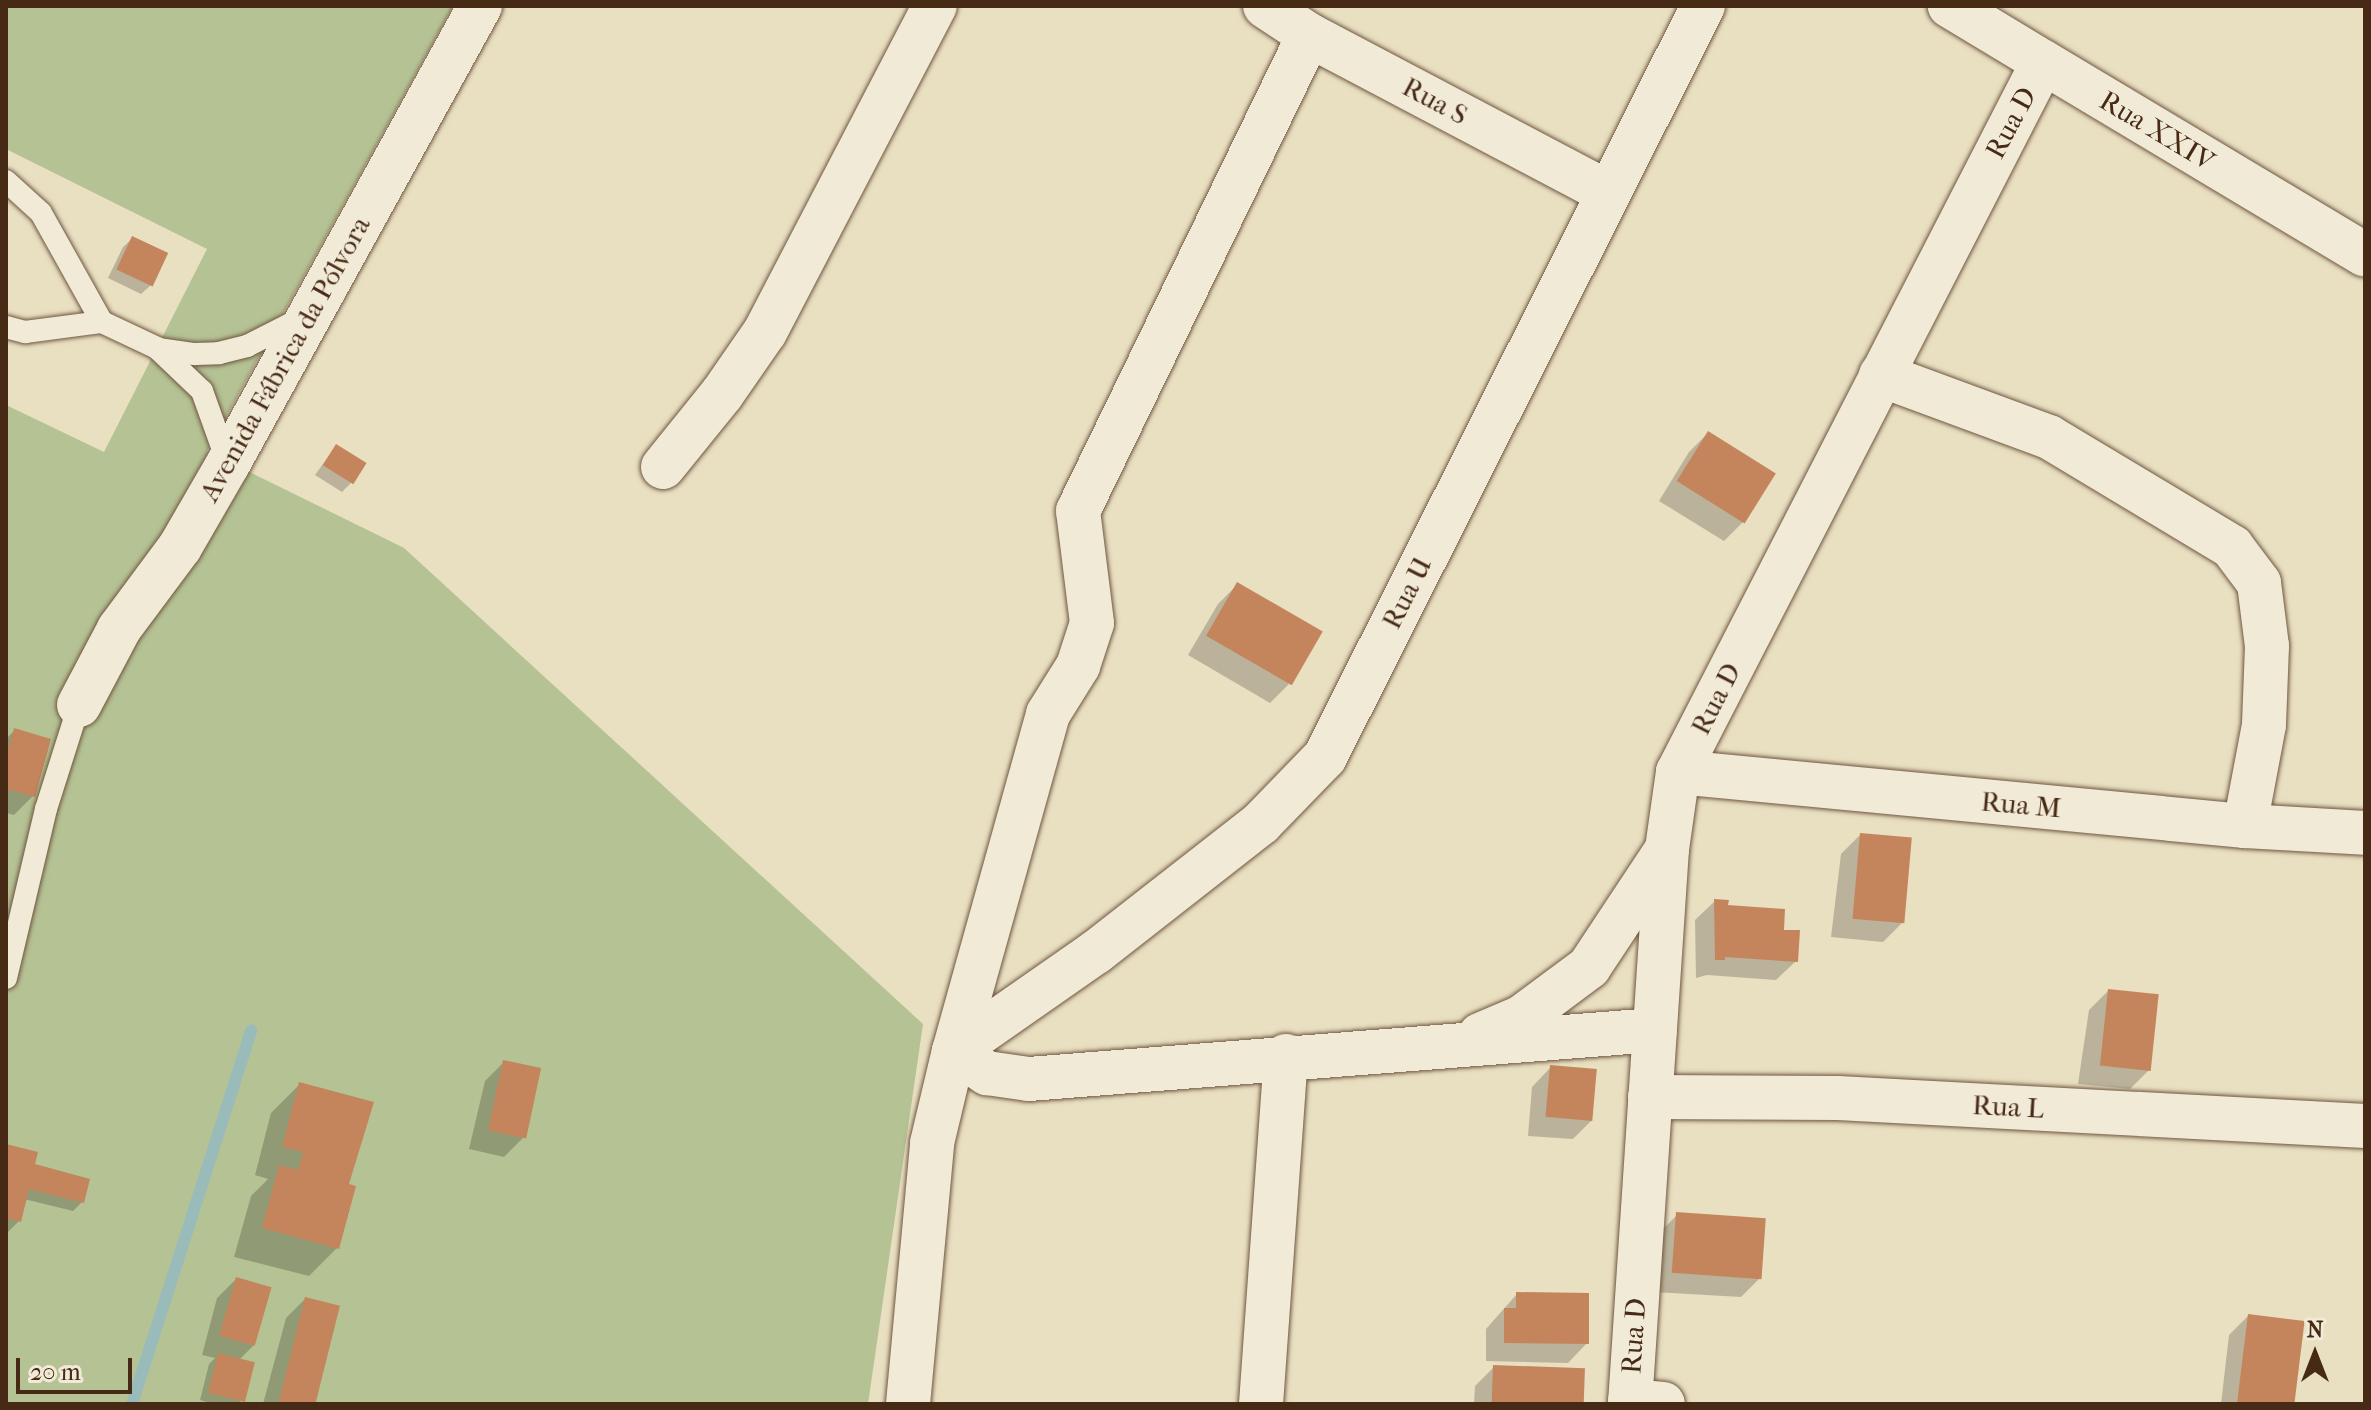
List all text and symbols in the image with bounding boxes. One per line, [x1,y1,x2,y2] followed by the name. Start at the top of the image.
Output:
[1397,70,1473,132] street label: Rua S
[1978,82,2044,164] street label: Rua D
[2093,84,2221,178] street label: Rua XXIV
[192,210,378,508] street label: Avenida Fábrica da Pólvora
[1375,551,1439,635] street label: Rua U
[1684,658,1748,740] street label: Rua D
[1980,785,2062,825] street label: Rua M
[1971,1088,2045,1126] street label: Rua L
[1615,1297,1653,1375] street label: Rua D
[2275,1314,2355,1394] north arrow
[2307,1317,2323,1343] text: N
[20,1342,136,1392] scale bar
[30,1358,81,1386] text: 20 m

